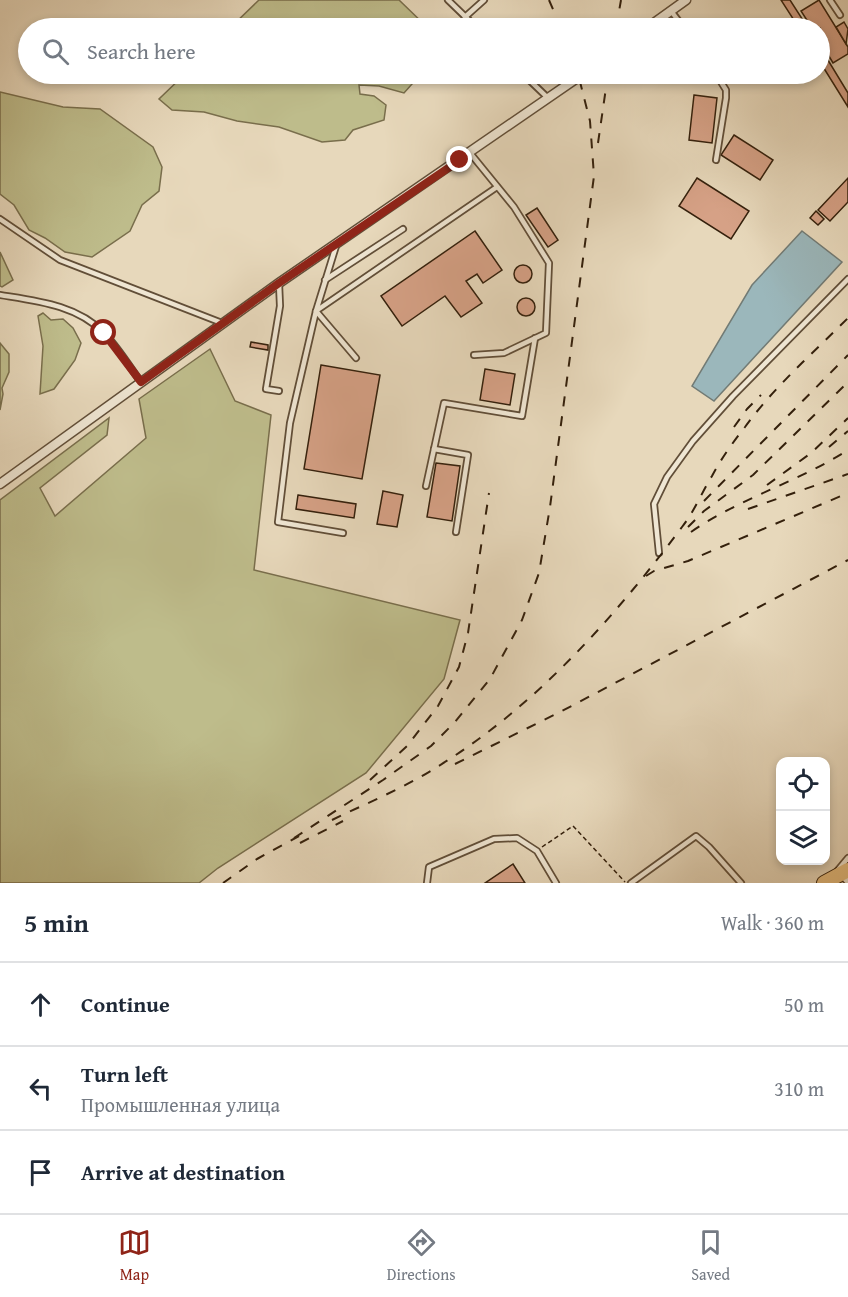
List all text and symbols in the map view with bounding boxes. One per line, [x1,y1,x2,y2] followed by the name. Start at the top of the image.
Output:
[18,18,830,84] search box
[39,35,72,68] icon: search
[87,35,196,67] text: Search here
[446,146,472,172] route end
[90,319,116,345] route start
[776,757,830,865] map controls
[776,757,830,811] button: locate
[776,811,830,865] button: layers
[24,903,89,942] text: 5 min
[721,908,824,937] text: Walk · 360 m
[24,988,57,1021] icon: ahead
[81,988,170,1020] text: Continue
[784,990,824,1019] text: 50 m
[81,1058,168,1090] text: Turn left
[24,1072,57,1105] icon: left
[774,1074,824,1103] text: 310 m
[81,1090,280,1119] text: Промышленная улица
[24,1156,57,1189] icon: arrive
[81,1156,285,1188] text: Arrive at destination
[118,1226,151,1286] tab: Map
[387,1226,456,1286] tab: Directions
[691,1226,730,1286] tab: Saved

